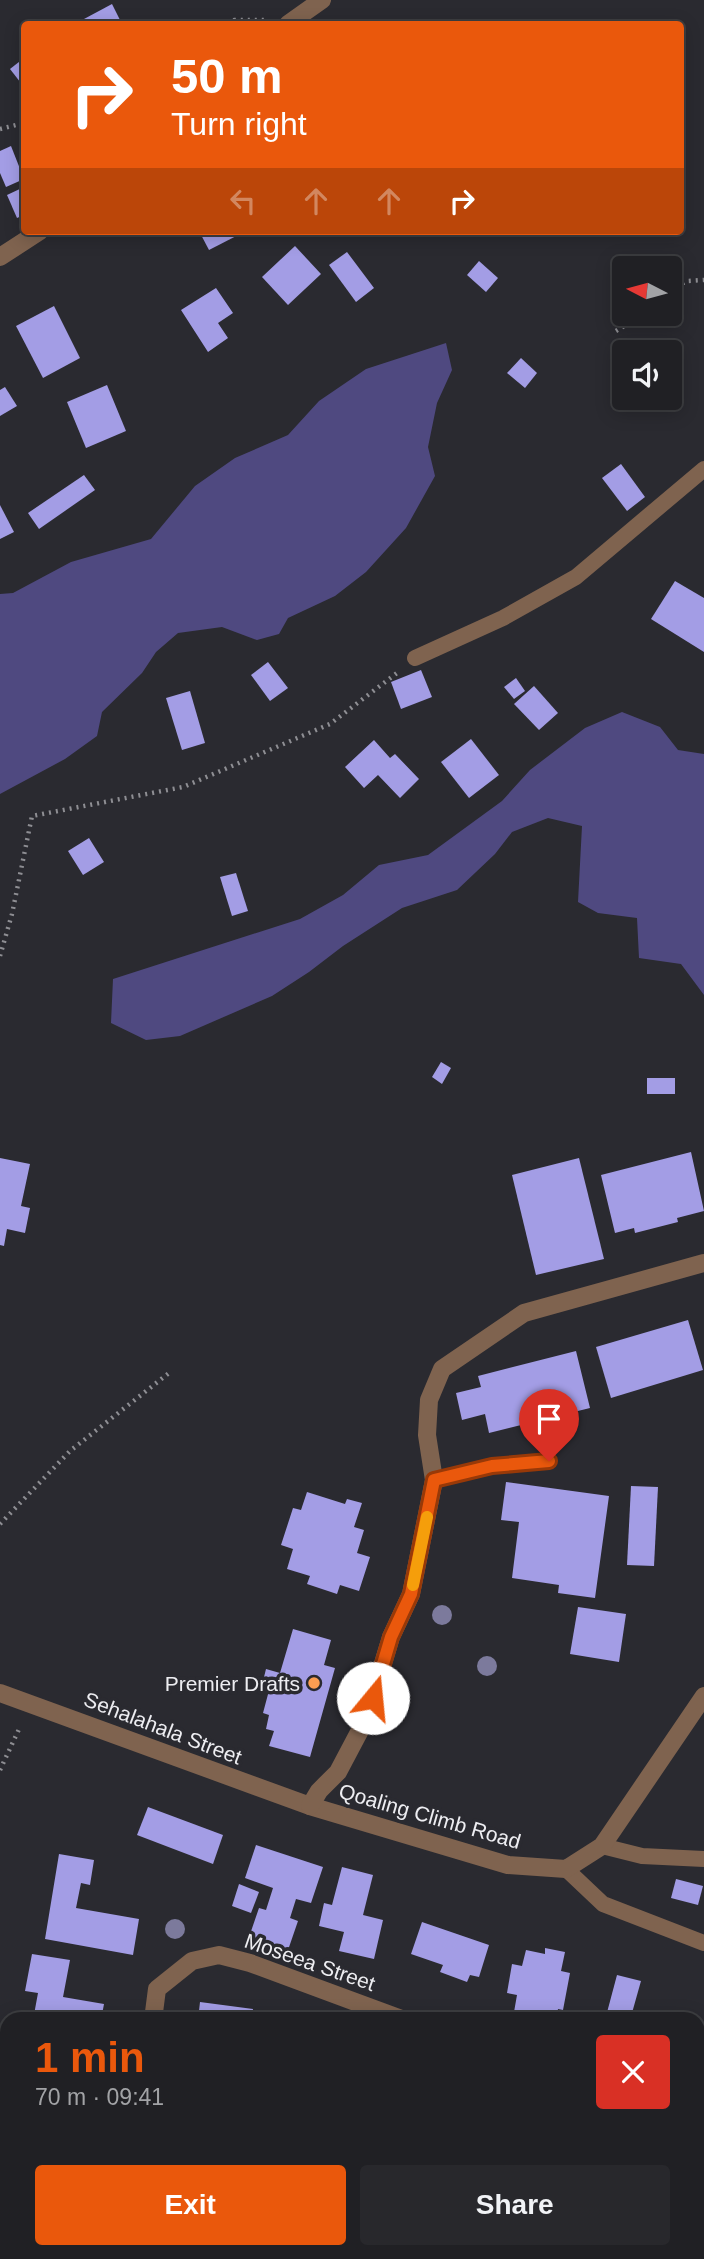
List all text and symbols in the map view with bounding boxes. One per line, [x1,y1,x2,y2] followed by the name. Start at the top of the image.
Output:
[56,49,147,140] icon: right
[171,49,283,103] text: 50 m
[171,106,307,142] text: Turn right
[224,182,262,220] icon: left
[297,182,335,220] icon: ahead
[370,182,408,220] icon: ahead
[443,182,481,220] icon: right
[612,256,682,326] north arrow
[612,256,682,410] map controls
[612,340,682,410] button: sound
[519,1389,579,1461] pin
[530,1400,568,1438] icon: arrive
[336,1661,410,1735] position arrow
[165,1672,300,1695] place label: Premier Drafts
[306,1675,322,1691] marker: Premier Drafts
[81,1687,245,1769] street label: Sehalahala Street
[337,1779,523,1853] street label: Qoaling Climb Road
[242,1929,378,1995] street label: Moseea Street
[35,2034,145,2081] text: 1 min
[596,2035,670,2109] button: close
[35,2084,164,2110] text: 70 m · 09:41
[35,2165,346,2245] button: Exit
[360,2165,670,2245] button: Share

